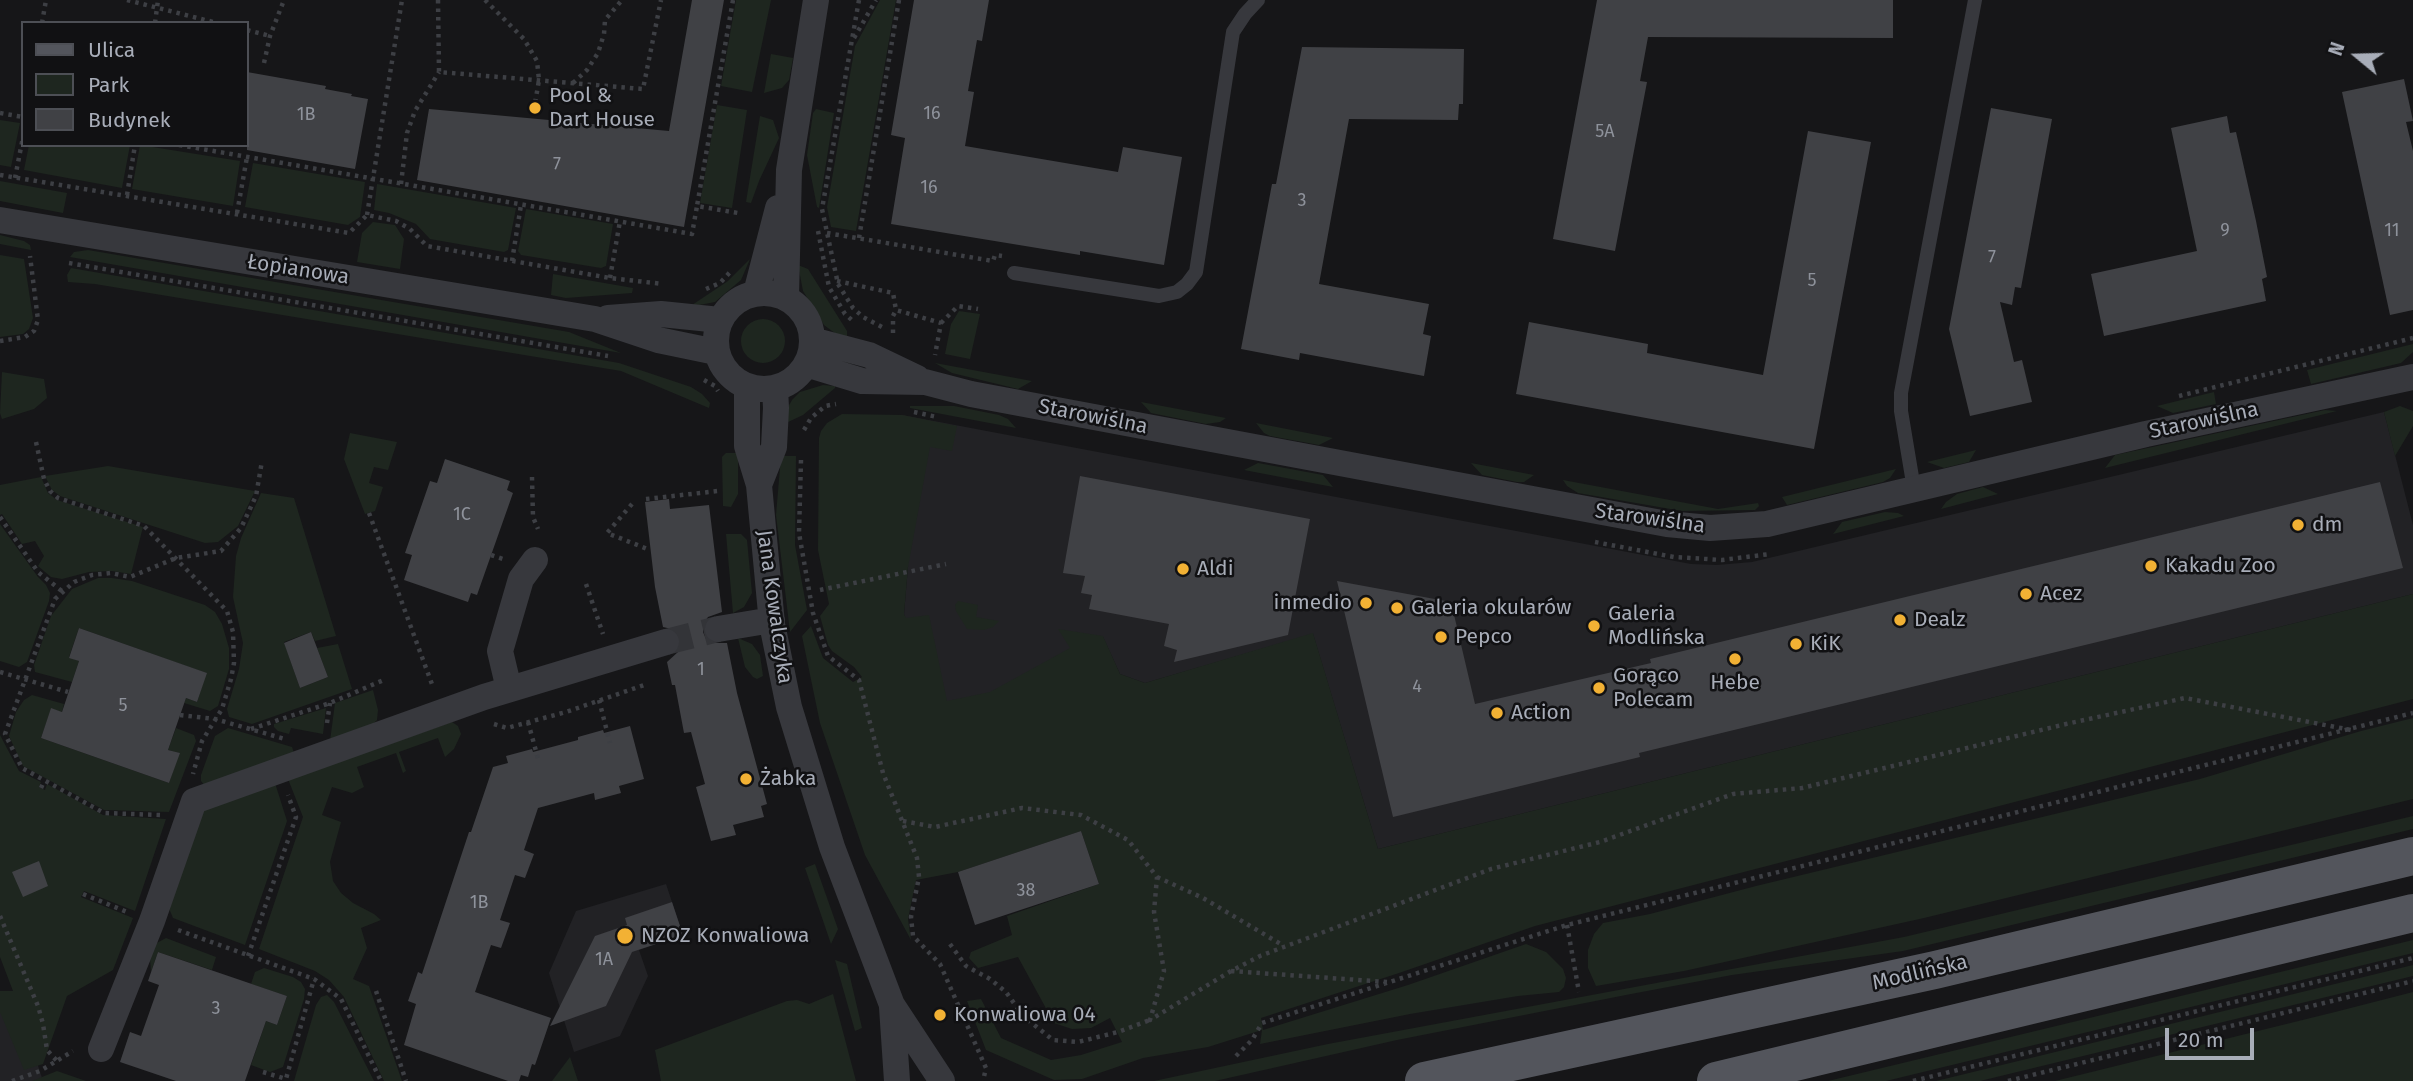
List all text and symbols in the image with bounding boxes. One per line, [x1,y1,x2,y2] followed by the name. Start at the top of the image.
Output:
[21,21,248,147] legend
[2322,21,2392,91] north arrow
[88,37,135,63] text: Ulica
[2324,39,2350,59] text: N
[88,72,129,98] text: Park
[549,83,655,133] place label: Pool & Dart House
[527,100,543,116] marker: Pool & Dart House
[923,103,941,125] house number: 16
[297,104,315,126] house number: 1B
[88,107,170,133] text: Budynek
[1595,121,1615,143] house number: 5A
[553,154,561,176] house number: 7
[920,177,938,199] house number: 16
[1298,190,1306,212] house number: 3
[2220,220,2230,242] house number: 9
[2384,220,2400,242] house number: 11
[1988,247,1996,269] house number: 7
[245,249,351,291] street label: Łopianowa
[1807,270,1817,292] house number: 5
[1036,394,1150,440] street label: Starowiślna
[2147,397,2261,445] street label: Starowiślna
[1593,499,1707,539] street label: Starowiślna
[453,504,471,526] house number: 1C
[2312,512,2343,538] place label: dm
[2290,517,2306,533] marker: dm
[751,529,797,685] street label: Jana Kowalczyka
[2165,553,2276,579] place label: Kakadu Zoo
[1197,556,1234,582] place label: Aldi
[2143,558,2159,574] marker: Kakadu Zoo
[1175,561,1191,577] marker: Aldi
[2040,581,2082,607] place label: Acez
[2018,586,2034,602] marker: Acez
[1274,590,1352,616] place label: inmedio
[1358,595,1374,611] marker: inmedio
[1411,595,1571,621] place label: Galeria okularów
[1389,600,1405,616] marker: Galeria okularów
[1608,601,1705,651] place label: Galeria Modlińska
[1914,607,1966,633] place label: Dealz
[1892,612,1908,628] marker: Dealz
[1586,618,1602,634] marker: Galeria Modlińska
[1455,624,1512,650] place label: Pepco
[1433,629,1449,645] marker: Pepco
[1810,631,1841,657] place label: KiK
[1788,636,1804,652] marker: KiK
[1727,651,1743,667] marker: Hebe
[697,659,705,681] house number: 1
[1613,663,1694,713] place label: Gorąco Polecam
[1710,670,1760,696] place label: Hebe
[1412,676,1422,698] house number: 4
[1591,680,1607,696] marker: Gorąco Polecam
[118,695,128,717] house number: 5
[1511,700,1571,726] place label: Action
[1489,705,1505,721] marker: Action
[760,766,816,792] place label: Żabka
[738,771,754,787] marker: Żabka
[1017,880,1035,902] house number: 38
[470,892,488,914] house number: 1B
[641,923,810,949] place label: NZOZ Konwaliowa
[615,926,635,946] marker: NZOZ Konwaliowa
[595,949,613,971] house number: 1A
[1870,950,1970,996] street label: Modlińska
[212,998,220,1020] house number: 3
[954,1002,1096,1028] place label: Konwaliowa 04
[932,1007,948,1023] marker: Konwaliowa 04
[2168,1014,2257,1058] scale bar
[2178,1027,2224,1053] text: 20 m

